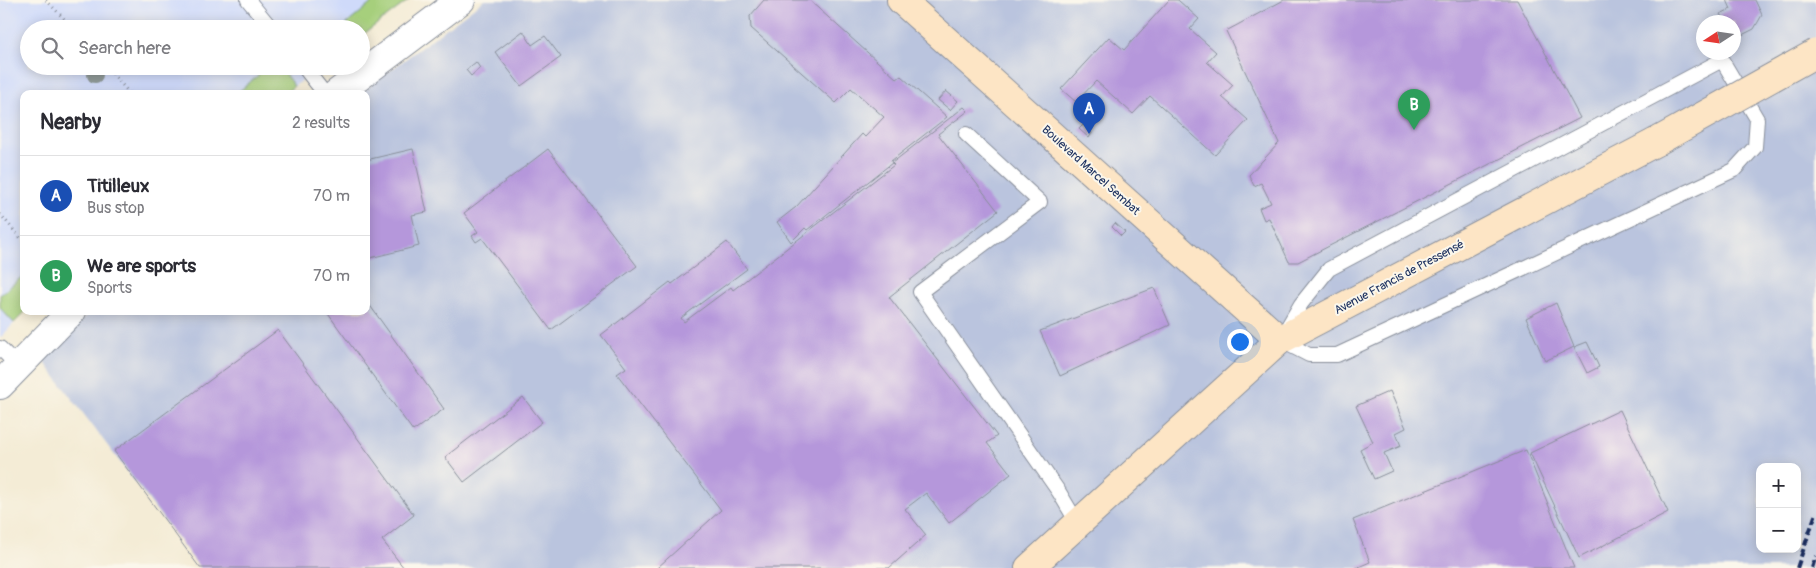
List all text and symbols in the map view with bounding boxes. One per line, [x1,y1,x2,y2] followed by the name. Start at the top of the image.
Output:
[1696,15,1741,60] north arrow
[20,20,370,75] search box
[38,34,66,62] icon: search
[78,36,171,60] text: Search here
[1398,89,1430,130] pin: B
[1073,93,1105,134] pin: A
[40,109,101,136] text: Nearby
[292,113,350,133] text: 2 results
[1038,122,1143,219] street label: Boulevard Marcel Sembat
[87,174,149,198] text: Titilleux
[51,186,61,206] text: A
[313,186,350,206] text: 70 m
[87,198,145,218] text: Bus stop
[1332,237,1467,318] street label: Avenue Francis de Pressensé
[87,254,196,278] text: We are sports
[51,266,61,286] text: B
[313,266,350,286] text: 70 m
[87,278,132,298] text: Sports
[1227,329,1253,355] your location
[1756,463,1801,553] map controls
[1756,463,1801,508] button: +
[1756,508,1801,553] button: −

